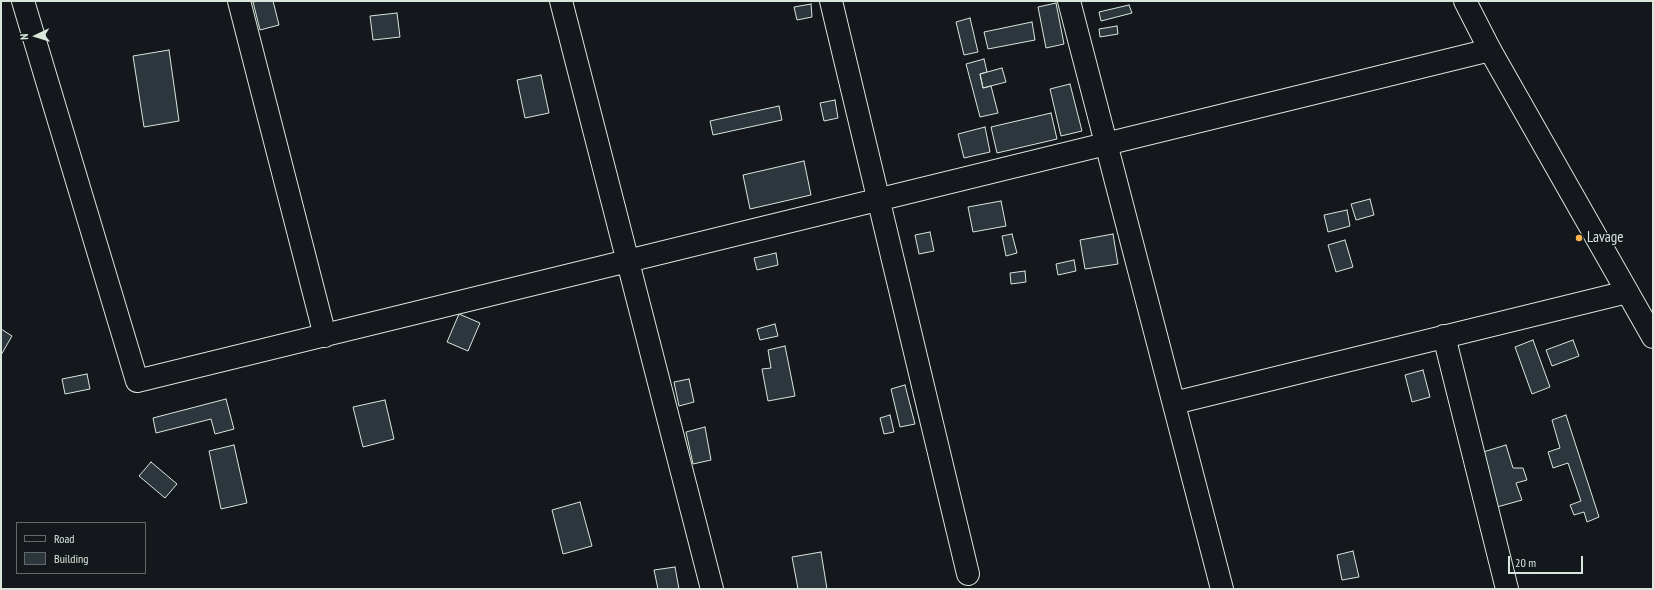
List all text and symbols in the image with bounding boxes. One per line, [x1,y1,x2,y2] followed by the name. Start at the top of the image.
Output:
[16,16,56,56] north arrow
[17,33,31,40] text: N
[1587,229,1624,247] place label: Lavage
[1574,233,1584,243] marker: Lavage
[16,522,146,574] legend
[54,531,74,546] text: Road
[1510,548,1585,574] scale bar
[54,551,89,566] text: Building
[1515,555,1536,570] text: 20 m

